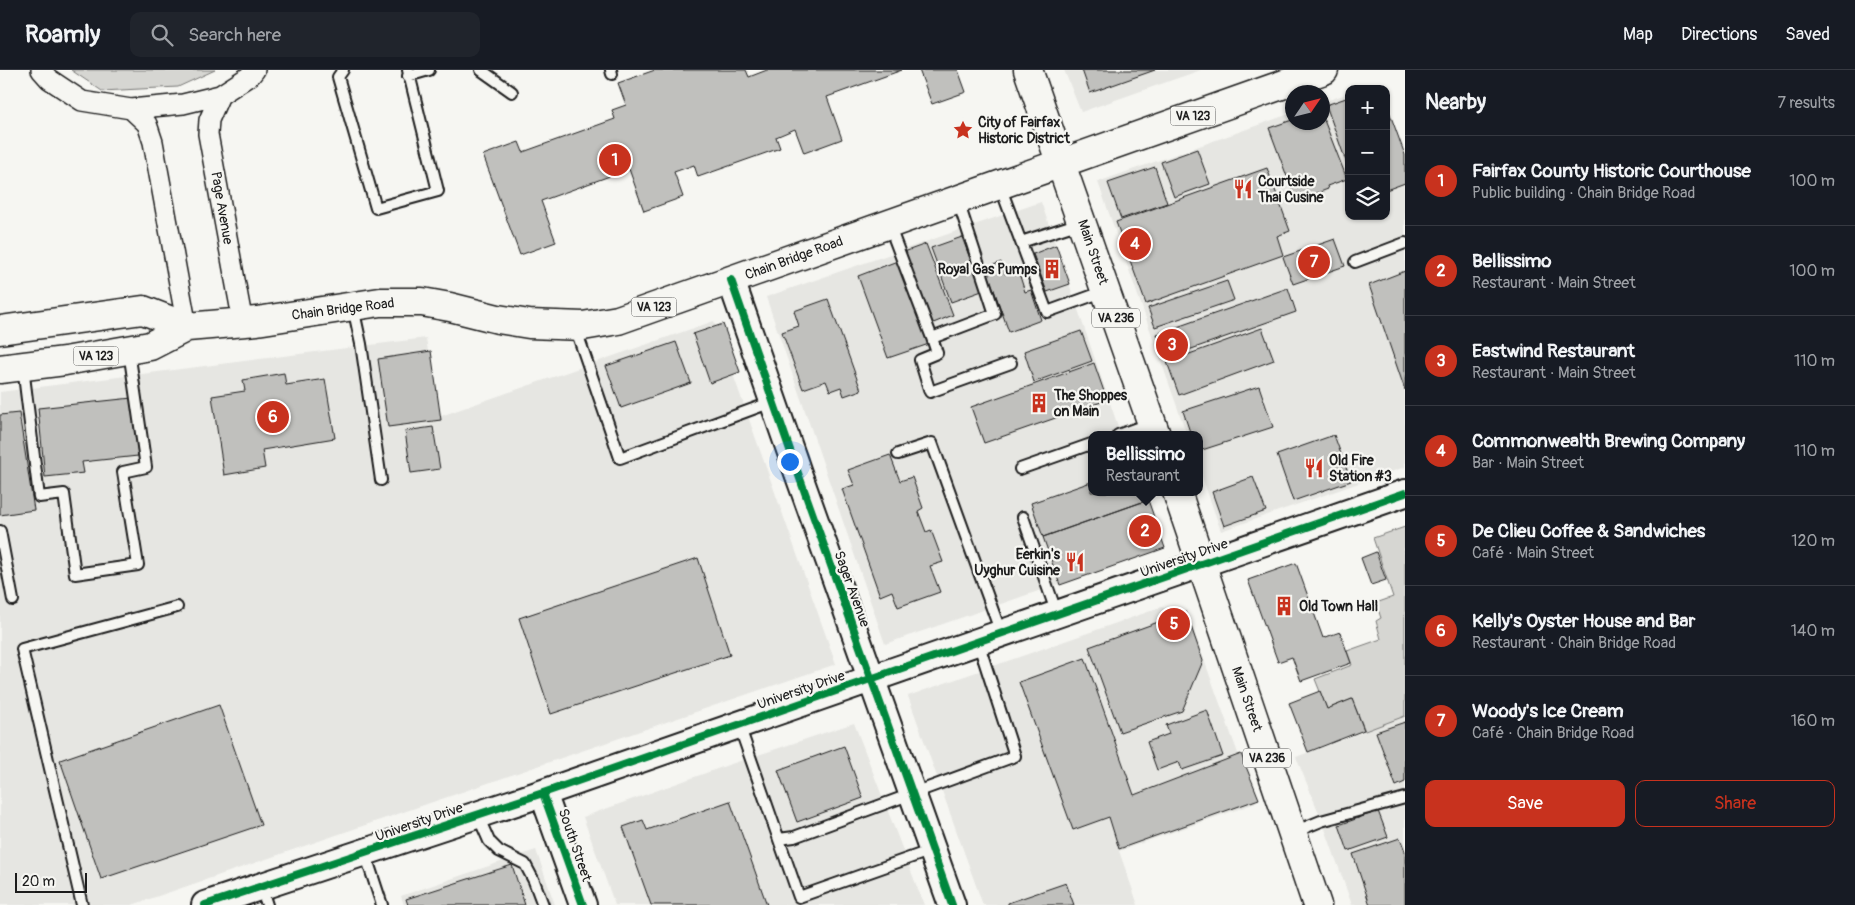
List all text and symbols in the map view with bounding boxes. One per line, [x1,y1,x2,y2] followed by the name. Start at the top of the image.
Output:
[130,12,480,57] search box
[25,20,100,49] text: Roamly
[148,21,176,49] icon: search
[188,23,281,47] text: Search here
[1623,23,1653,46] text: Map
[1681,23,1757,46] text: Directions
[1785,23,1830,46] text: Saved
[1285,85,1330,130] north arrow
[1345,85,1390,220] map controls
[1345,85,1390,130] button: +
[1425,89,1486,116] text: Nearby
[1777,93,1835,113] text: 7 results
[1170,106,1216,126] road number: VA 123
[978,114,1070,147] place label: City of Fairfax Historic District
[952,119,974,141] place icon: City of Fairfax Historic District
[1345,130,1390,175] button: −
[599,141,631,179] pin: 1
[1472,159,1751,183] text: Fairfax County Historic Courthouse
[207,170,237,246] street label: Page Avenue
[1438,171,1444,191] text: 1
[1789,171,1835,191] text: 100 m
[1257,173,1325,206] place label: Courtside Thai Cusine
[1345,175,1390,220] button: layers
[1232,178,1254,200] restaurant icon: Courtside Thai Cusine
[1472,183,1695,203] text: Public building · Chain Bridge Road
[1074,217,1112,287] street label: Main Street
[1119,225,1151,263] pin: 4
[743,232,846,284] street label: Chain Bridge Road
[1298,243,1330,281] pin: 7
[1472,249,1552,273] text: Bellissimo
[1041,258,1063,280] building icon: Royal Gas Pumps
[938,261,1038,278] place label: Royal Gas Pumps
[1437,261,1445,281] text: 2
[1789,261,1835,281] text: 100 m
[1472,273,1636,293] text: Restaurant · Main Street
[291,294,395,324] street label: Chain Bridge Road
[632,298,676,316] road number: VA 123
[1092,308,1140,328] road number: VA 236
[1156,326,1188,364] pin: 3
[1472,339,1635,363] text: Eastwind Restaurant
[74,346,118,366] road number: VA 123
[1437,351,1445,371] text: 3
[1794,351,1835,371] text: 110 m
[1472,363,1636,383] text: Restaurant · Main Street
[1053,387,1128,420] place label: The Shoppes on Main
[1028,392,1050,414] building icon: The Shoppes on Main
[257,398,289,436] pin: 6
[1472,429,1745,453] text: Commonwealth Brewing Company
[1088,431,1203,496] popup
[1436,441,1446,461] text: 4
[1794,441,1835,461] text: 110 m
[1106,442,1185,466] text: Bellissimo
[777,449,803,475] your location
[1329,452,1392,485] place label: Old Fire Station #3
[1472,453,1584,473] text: Bar · Main Street
[1303,457,1325,479] restaurant icon: Old Fire Station #3
[1106,466,1180,486] text: Restaurant
[1129,512,1161,550] pin: 2
[1472,519,1705,543] text: De Clieu Coffee & Sandwiches
[1437,531,1445,551] text: 5
[1791,531,1835,551] text: 120 m
[1138,535,1230,581] street label: University Drive
[1472,543,1594,563] text: Café · Main Street
[974,546,1061,579] place label: Eerkin's Uyghur Cuisine
[830,549,874,629] street label: Sager Avenue
[1064,551,1086,573] restaurant icon: Eerkin's Uyghur Cuisine
[1273,595,1295,617] building icon: Old Town Hall
[1299,598,1378,615] place label: Old Town Hall
[1158,605,1190,643] pin: 5
[1472,609,1695,633] text: Kelly's Oyster House and Bar
[1436,621,1446,641] text: 6
[1791,621,1835,641] text: 140 m
[1472,633,1676,653] text: Restaurant · Chain Bridge Road
[1228,664,1266,734] street label: Main Street
[755,667,847,713] street label: University Drive
[1472,699,1624,723] text: Woody's Ice Cream
[1437,711,1445,731] text: 7
[1791,711,1835,731] text: 160 m
[1472,723,1634,743] text: Café · Chain Bridge Road
[1243,748,1291,768] road number: VA 236
[1425,780,1625,827] button: Save
[1635,780,1835,827] button: Share
[373,799,465,845] street label: University Drive
[555,806,596,884] street label: South Street
[15,870,88,893] scale bar
[22,873,55,890] text: 20 m

